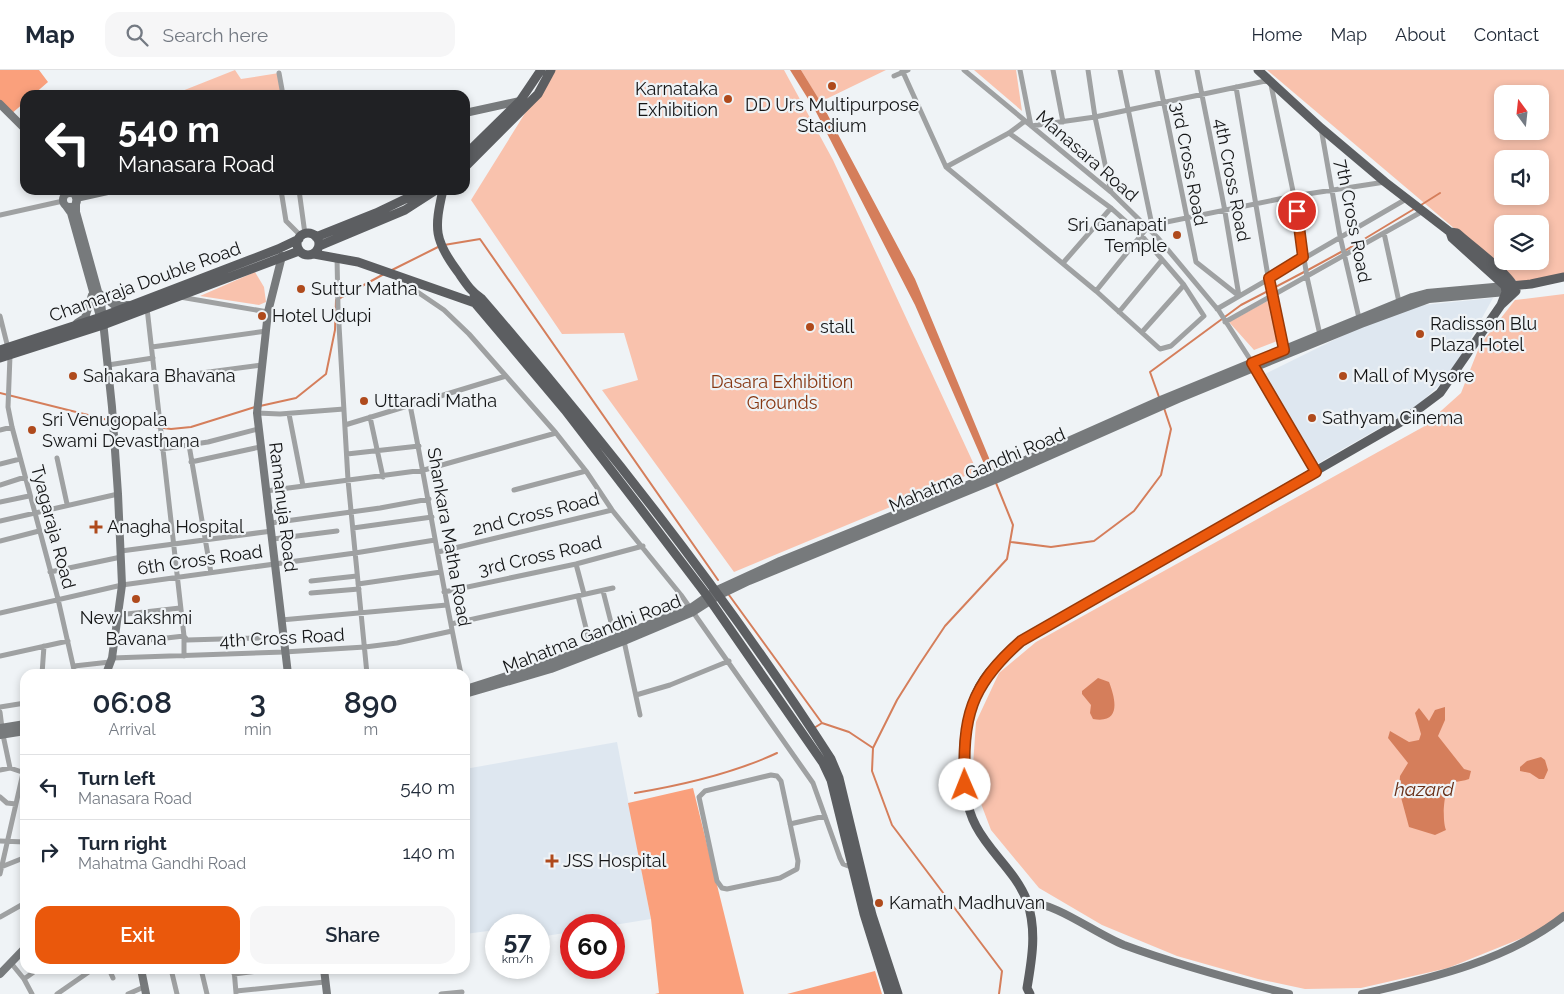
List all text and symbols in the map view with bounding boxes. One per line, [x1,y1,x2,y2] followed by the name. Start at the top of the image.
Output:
[105,12,455,57] search box
[25,20,75,49] text: Map
[123,21,151,49] icon: search
[163,24,268,46] text: Search here
[1251,24,1302,45] text: Home
[1330,24,1367,45] text: Map
[1395,24,1446,45] text: About
[1474,24,1539,45] text: Contact
[635,78,718,120] place label: Karnataka Exhibition
[826,80,838,92] marker: DD Urs Multipurpose Stadium
[1494,85,1549,140] north arrow
[1494,85,1549,270] map controls
[722,93,734,105] marker: Karnataka Exhibition
[745,94,919,136] place label: DD Urs Multipurpose Stadium
[1167,100,1212,228] street label: 3rd Cross Road
[1032,106,1143,206] street label: Manasara Road
[118,109,220,150] text: 540 m
[35,110,100,175] icon: left
[1210,116,1255,243] street label: 4th Cross Road
[1494,150,1549,205] button: sound
[118,151,275,177] text: Manasara Road
[1331,158,1376,284] street label: 7th Cross Road
[1276,190,1318,232] pin
[1283,197,1311,225] icon: arrive
[1067,214,1167,256] place label: Sri Ganapati Temple
[1494,215,1549,270] button: layers
[1171,229,1183,241] marker: Sri Ganapati Temple
[46,237,243,326] street label: Chamaraja Double Road
[311,278,418,299] place label: Suttur Matha
[295,283,307,295] marker: Suttur Matha
[272,305,371,326] place label: Hotel Udupi
[256,310,268,322] marker: Hotel Udupi
[1430,313,1537,355] place label: Radisson Blu Plaza Hotel
[820,316,854,337] place label: stall
[804,321,816,333] marker: stall
[1414,328,1426,340] marker: Radisson Blu Plaza Hotel
[83,365,236,386] place label: Sahakara Bhavana
[1353,365,1475,386] place label: Mall of Mysore
[67,370,79,382] marker: Sahakara Bhavana
[1337,370,1349,382] marker: Mall of Mysore
[711,371,853,413] park label: Dasara Exhibition Grounds
[374,390,497,411] place label: Uttaradi Matha
[358,395,370,407] marker: Uttaradi Matha
[1322,407,1463,428] place label: Sathyam Cinema
[42,409,200,451] place label: Sri Venugopala Swami Devasthana
[1306,412,1318,424] marker: Sathyam Cinema
[886,423,1068,516] street label: Mahatma Gandhi Road
[26,424,38,436] marker: Sri Venugopala Swami Devasthana
[265,441,302,573] street label: Ramanuja Road
[423,446,476,628] street label: Shankara Matha Road
[27,463,80,591] street label: Tyagaraja Road
[470,488,601,539] street label: 2nd Cross Road
[107,516,244,537] place label: Anagha Hospital
[89,520,103,534] marker: Anagha Hospital
[476,531,603,580] street label: 3rd Cross Road
[136,540,264,579] street label: 6th Cross Road
[500,590,684,677] street label: Mahatma Gandhi Road
[130,593,142,605] marker: New Lakshmi Bavana
[80,607,192,649] place label: New Lakshmi Bavana
[219,624,345,651] street label: 4th Cross Road
[92,685,172,720] text: 06:08
[250,685,266,720] text: 3
[344,685,398,720] text: 890
[109,720,156,739] text: Arrival
[244,720,272,739] text: min
[363,720,378,739] text: m
[938,758,990,810] position arrow
[78,767,155,789] text: Turn left
[35,773,63,801] icon: left
[400,776,455,798] text: 540 m
[1394,778,1454,800] water label: hazard
[78,789,192,808] text: Manasara Road
[78,832,167,854] text: Turn right
[35,838,63,866] icon: right
[403,841,455,863] text: 140 m
[563,850,667,871] place label: JSS Hospital
[78,854,246,873] text: Mahatma Gandhi Road
[545,854,559,868] marker: JSS Hospital
[889,892,1045,913] place label: Kamath Madhuvan
[873,897,885,909] marker: Kamath Madhuvan
[35,906,240,964] button: Exit
[250,906,455,964] button: Share
[560,914,625,979] speed limit sign: 60
[504,925,531,955] text: 57
[502,952,533,966] text: km/h

